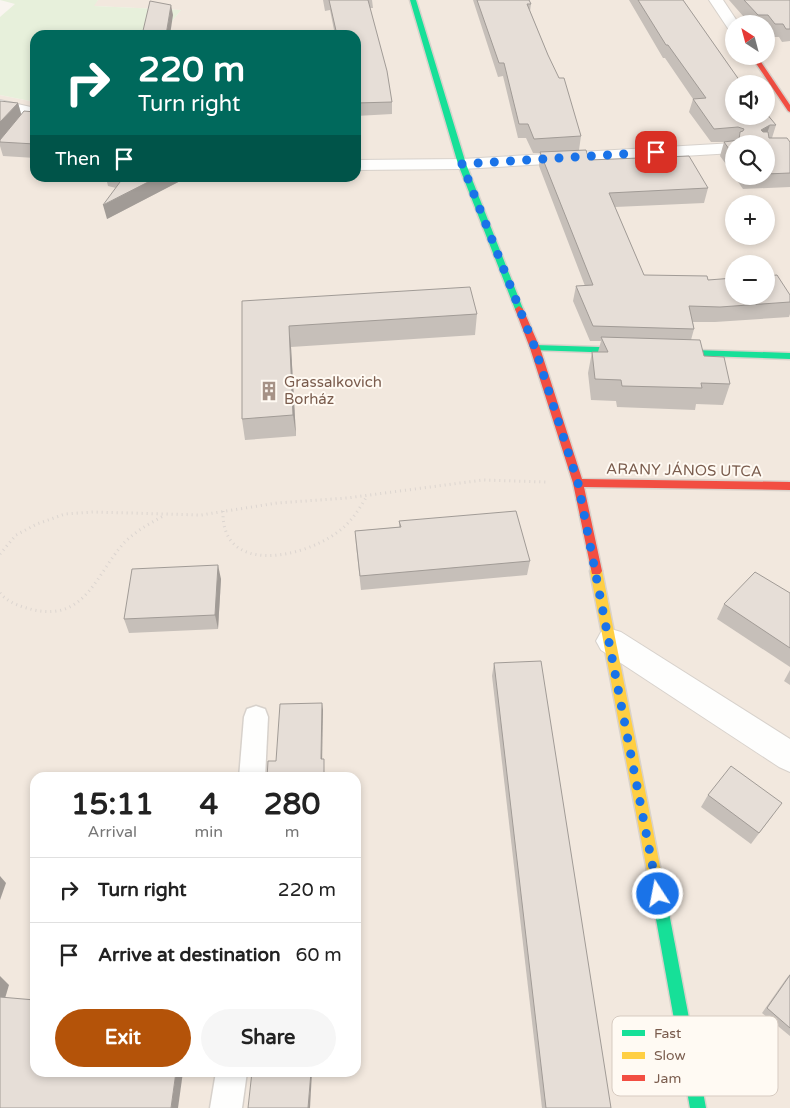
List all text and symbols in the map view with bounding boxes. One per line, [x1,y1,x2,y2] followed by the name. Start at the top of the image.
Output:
[725,15,775,65] north arrow
[725,15,775,305] map controls
[138,49,245,91] text: 220 m
[55,50,120,115] icon: right
[725,75,775,125] button: sound
[138,91,240,117] text: Turn right
[635,131,677,173] pin
[725,135,775,185] button: search
[642,138,670,166] icon: arrive
[110,145,138,173] icon: arrive
[55,148,100,170] text: Then
[725,195,775,245] button: +
[725,255,775,305] button: −
[284,373,382,408] place label: Grassalkovich Borház
[258,380,280,402] building icon: Grassalkovich Borház
[606,460,762,480] street label: ARANY JÁNOS UTCA
[71,786,154,823] text: 15:11
[199,786,218,823] text: 4
[264,786,320,823] text: 280
[88,822,137,842] text: Arrival
[195,822,223,842] text: min
[285,822,299,842] text: m
[631,867,683,919] position arrow
[55,876,83,904] icon: right
[98,879,186,901] text: Turn right
[278,879,336,901] text: 220 m
[55,941,83,969] icon: arrive
[98,944,281,966] text: Arrive at destination
[296,944,342,966] text: 60 m
[55,1009,191,1067] button: Exit
[201,1009,336,1067] button: Share
[612,1016,778,1096] legend
[654,1025,682,1042] text: Fast
[654,1047,686,1064] text: Slow
[654,1070,681,1087] text: Jam

